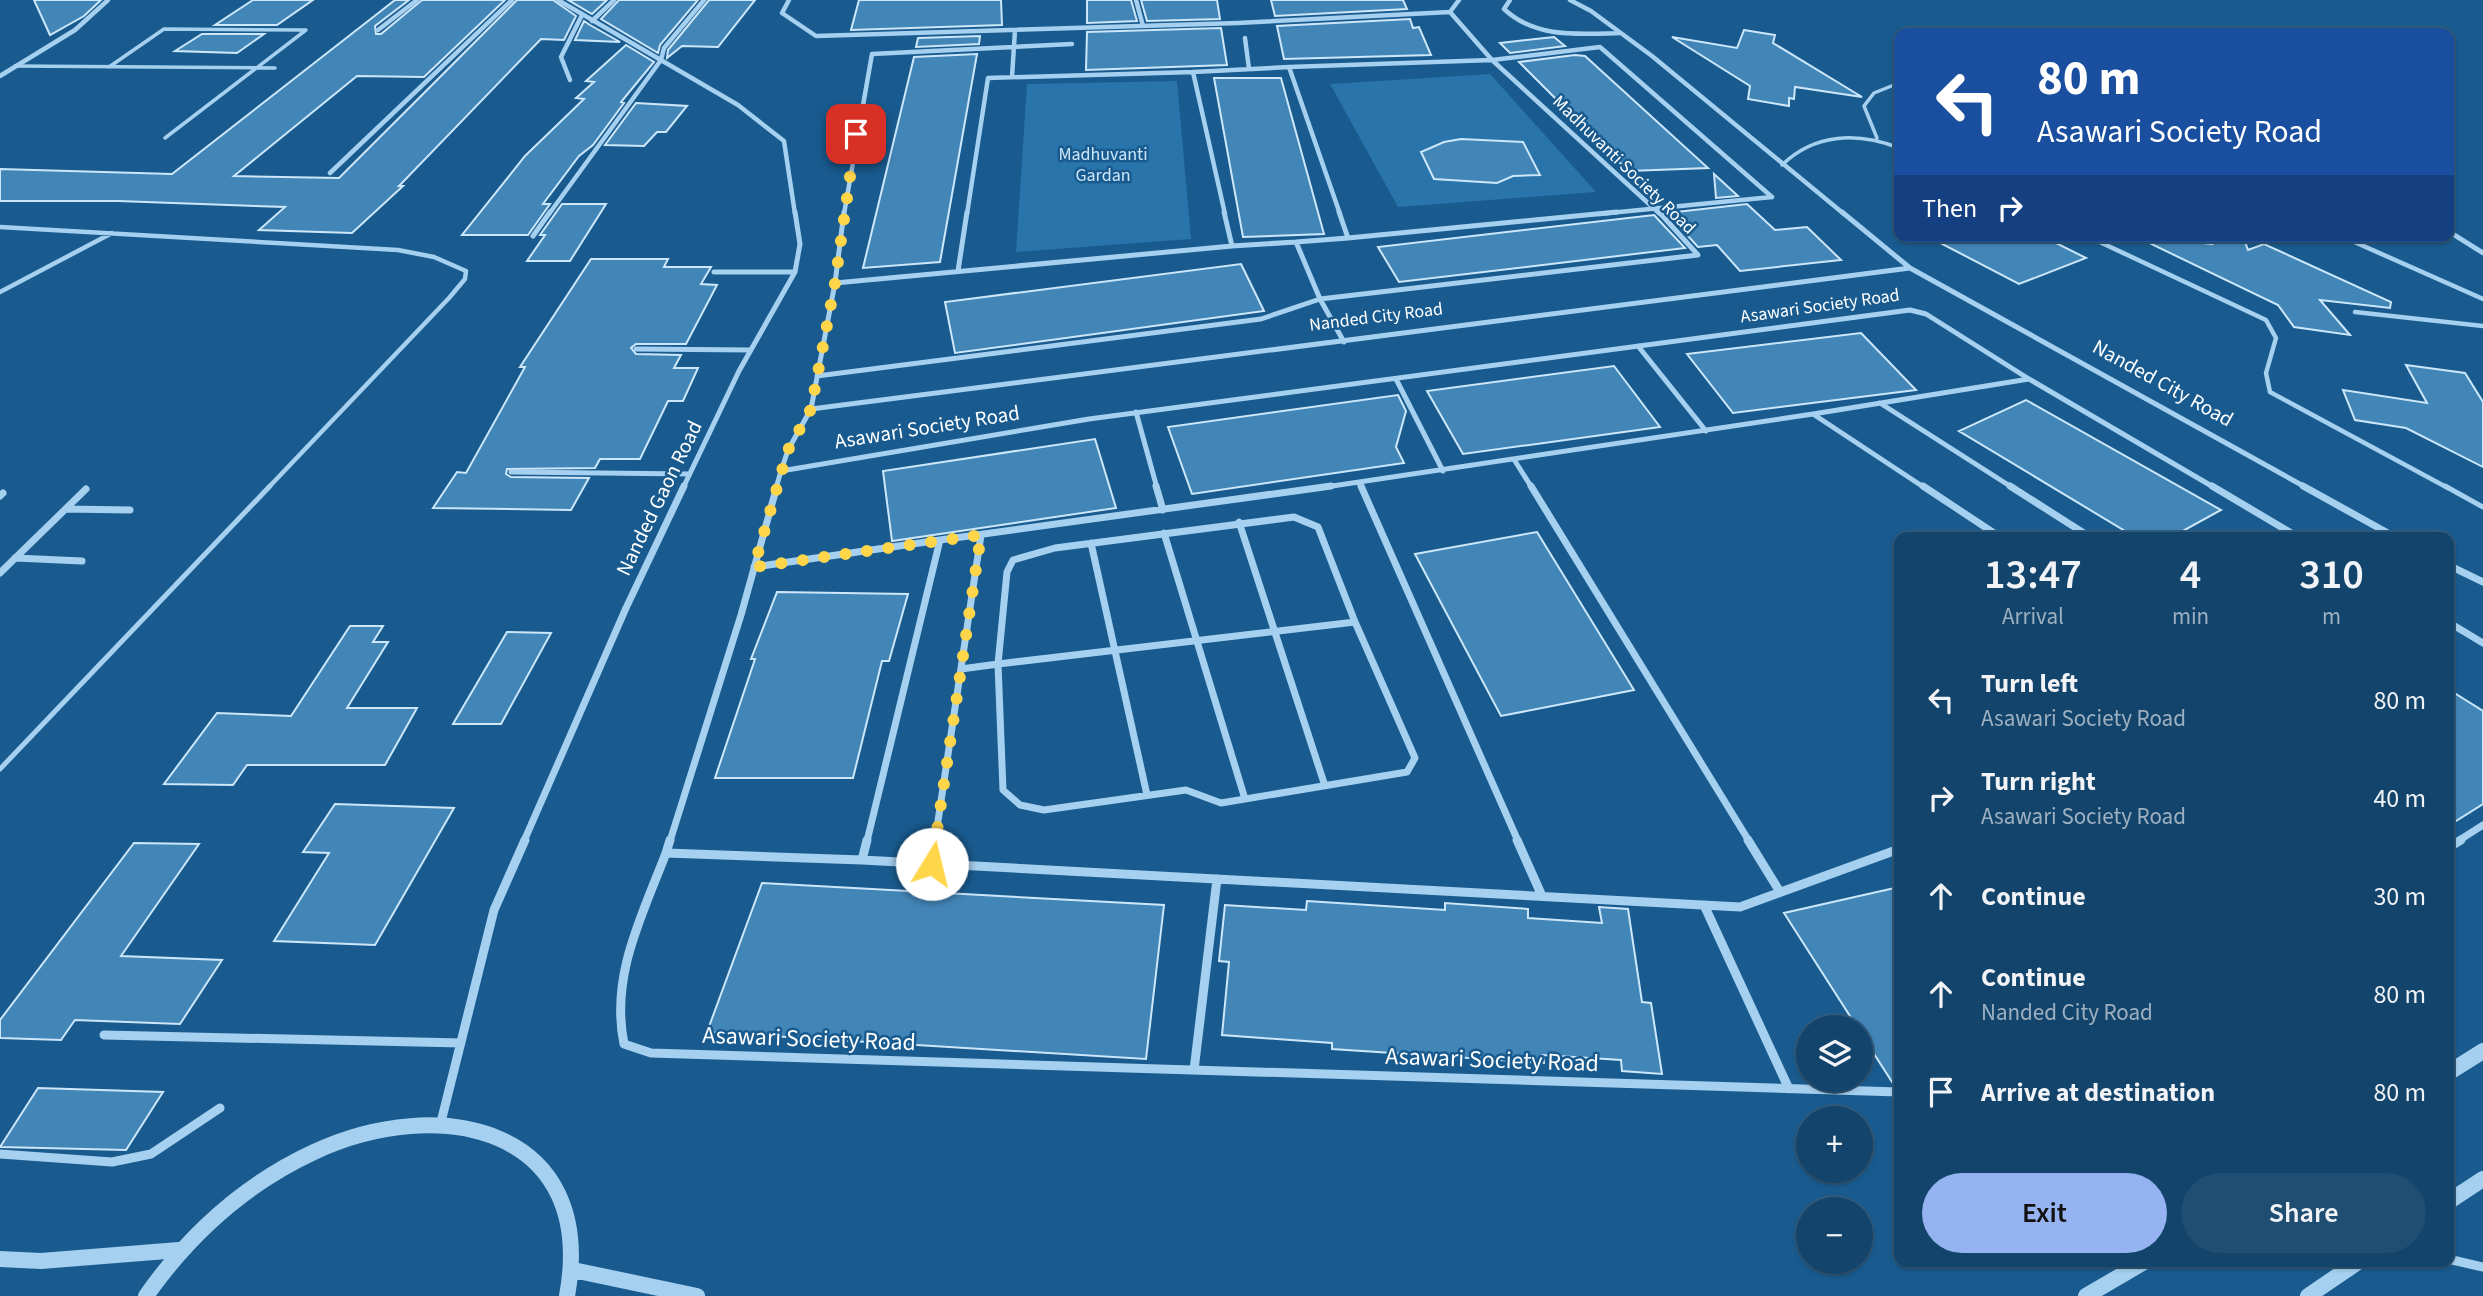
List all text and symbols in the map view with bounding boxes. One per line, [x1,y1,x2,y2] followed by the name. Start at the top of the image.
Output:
[2037,44,2141,114] text: 80 m
[1922,56,2013,147] icon: left
[1547,90,1701,240] street label: Madhuvanti Society Road
[826,104,886,164] pin
[2037,109,2322,155] text: Asawari Society Road
[837,115,875,153] icon: arrive
[1058,142,1148,188] park label: Madhuvanti Gardan
[1991,189,2029,227] icon: right
[1922,190,1977,227] text: Then
[1739,282,1901,330] street label: Asawari Society Road
[1308,296,1444,338] street label: Nanded City Road
[2087,332,2239,434] street label: Nanded City Road
[832,398,1022,456] street label: Asawari Society Road
[608,415,710,581] street label: Nanded Gaon Road
[1984,545,2082,605] text: 13:47
[2180,545,2201,605] text: 4
[2299,545,2364,605] text: 310
[2002,600,2064,633] text: Arrival
[2172,600,2209,633] text: min
[2322,600,2341,633] text: m
[1981,665,2078,702] text: Turn left
[1922,681,1960,719] icon: left
[2373,682,2426,719] text: 80 m
[1981,702,2186,735] text: Asawari Society Road
[1981,763,2096,800] text: Turn right
[1922,779,1960,817] icon: right
[2373,780,2426,817] text: 40 m
[1981,800,2186,833] text: Asawari Society Road
[895,827,969,901] position arrow
[1922,877,1960,915] icon: ahead
[1981,878,2086,915] text: Continue
[2373,878,2426,915] text: 30 m
[1981,959,2086,996] text: Continue
[1922,975,1960,1013] icon: ahead
[2373,976,2426,1013] text: 80 m
[1981,996,2153,1029] text: Nanded City Road
[1796,1015,1873,1274] map controls
[1796,1015,1873,1092] button: layers
[702,1018,916,1060] street label: Asawari Society Road
[1385,1039,1599,1081] street label: Asawari Society Road
[1922,1073,1960,1111] icon: arrive
[1981,1074,2215,1111] text: Arrive at destination
[2373,1074,2426,1111] text: 80 m
[1796,1106,1873,1183] button: +
[1922,1173,2167,1253] button: Exit
[2181,1173,2426,1253] button: Share
[1796,1197,1873,1274] button: −

